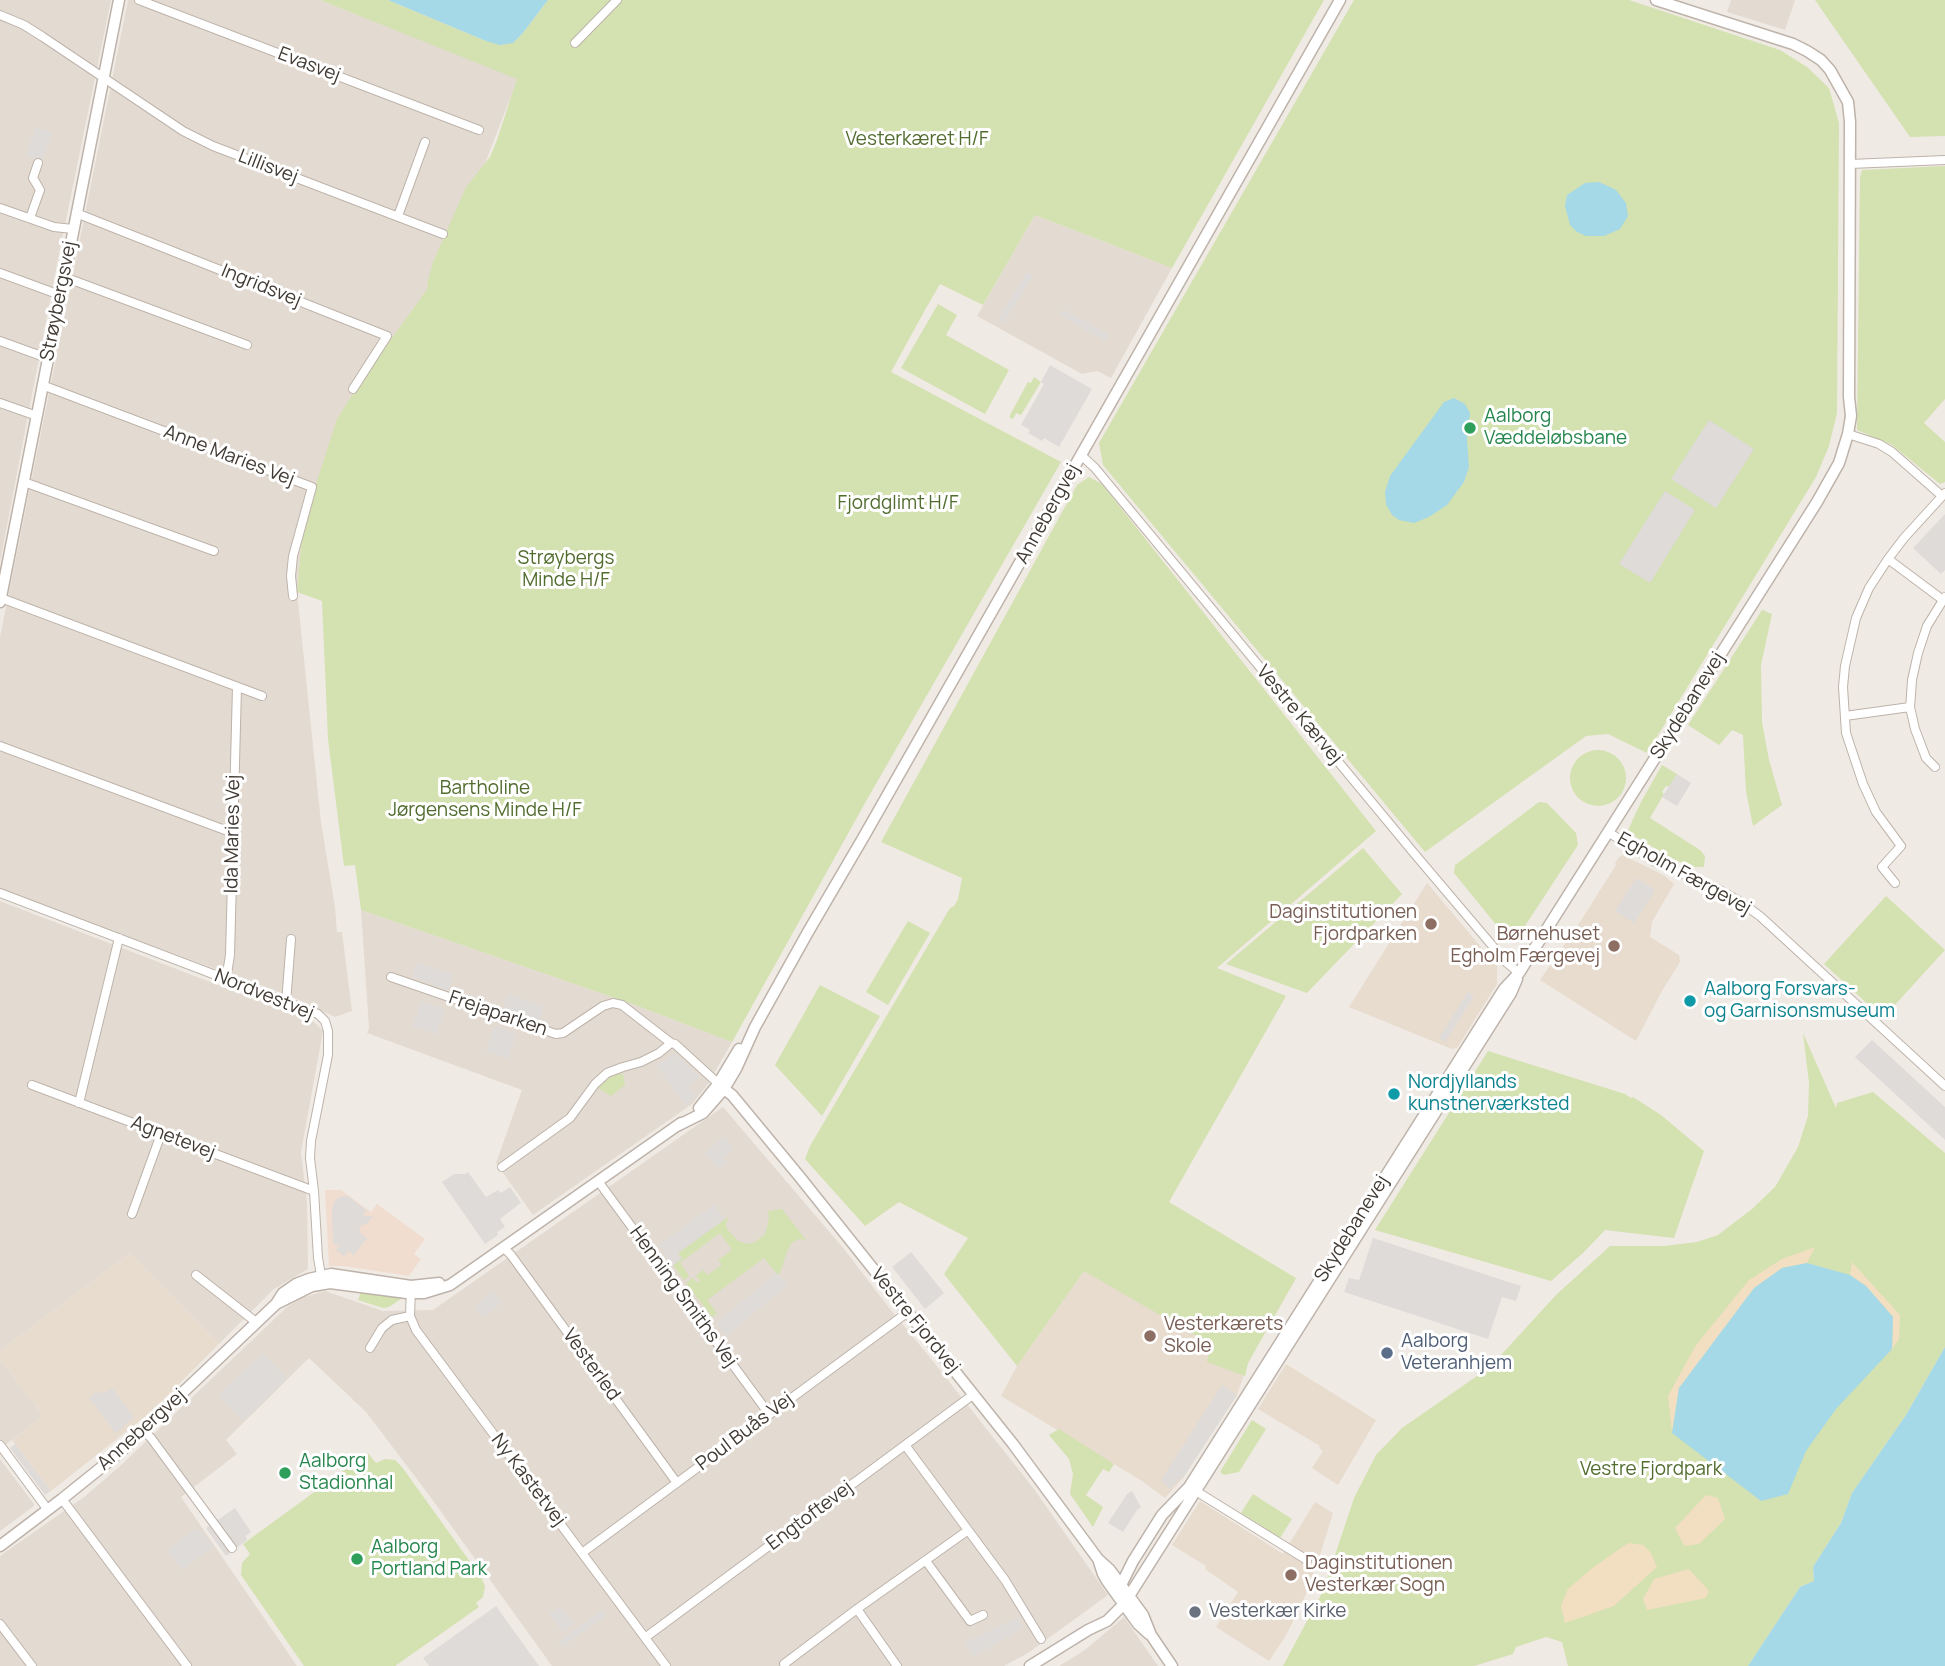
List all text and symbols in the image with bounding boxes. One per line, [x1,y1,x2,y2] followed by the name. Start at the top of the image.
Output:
[274,43,344,87] street label: Evasvej
[845,129,989,151] park label: Vesterkæret H/F
[235,145,301,189] street label: Lillisvej
[36,239,82,363] street label: Strøybergsvej
[218,260,304,312] street label: Ingridsvej
[1484,406,1627,450] place label: Aalborg Væddeløbsbane
[1462,420,1478,436] marker: Aalborg Væddeløbsbane
[160,421,298,491] street label: Anne Maries Vej
[1011,460,1085,568] street label: Annebergvej
[837,493,959,515] park label: Fjordglimt H/F
[518,548,614,592] park label: Strøybergs Minde H/F
[1646,648,1730,764] street label: Skydebanevej
[1251,661,1347,769] street label: Vestre Kærvej
[221,774,245,894] street label: Ida Maries Vej
[388,778,582,822] park label: Bartholine Jørgensens Minde H/F
[1613,828,1755,920] street label: Egholm Færgevej
[1269,902,1417,946] place label: Daginstitutionen Fjordparken
[1423,916,1439,932] marker: Daginstitutionen Fjordparken
[1450,924,1600,968] place label: Børnehuset Egholm Færgevej
[1606,938,1622,954] marker: Børnehuset Egholm Færgevej
[211,965,317,1025] street label: Nordvestvej
[1704,979,1895,1023] place label: Aalborg Forsvars- og Garnisonsmuseum
[446,987,550,1041] street label: Frejaparken
[1682,993,1698,1009] marker: Aalborg Forsvars- og Garnisonsmuseum
[1408,1072,1569,1116] place label: Nordjyllands kunstnerværksted
[1386,1086,1402,1102] marker: Nordjyllands kunstnerværksted
[128,1111,218,1165] street label: Agnetevej
[1310,1171,1394,1287] street label: Skydebanevej
[624,1222,742,1372] street label: Henning Smiths Vej
[865,1264,965,1378] street label: Vestre Fjordvej
[1164,1314,1283,1358] place label: Vesterkærets Skole
[557,1325,625,1405] street label: Vesterled
[1142,1328,1158,1344] marker: Vesterkærets Skole
[1401,1331,1512,1375] place label: Aalborg Veteranhjem
[1379,1345,1395,1361] marker: Aalborg Veteranhjem
[93,1384,191,1476] street label: Annebergvej
[692,1388,798,1476] street label: Poul Buås Vej
[486,1429,570,1531] street label: Ny Kastetvej
[299,1451,393,1495] place label: Aalborg Stadionhal
[1580,1459,1722,1481] park label: Vestre Fjordpark
[277,1465,293,1481] marker: Aalborg Stadionhal
[763,1476,857,1556] street label: Engtoftevej
[371,1537,487,1581] place label: Aalborg Portland Park
[349,1551,365,1567] marker: Aalborg Portland Park
[1305,1553,1453,1597] place label: Daginstitutionen Vesterkær Sogn
[1283,1567,1299,1583] marker: Daginstitutionen Vesterkær Sogn
[1209,1601,1346,1623] place label: Vesterkær Kirke
[1187,1604,1203,1620] marker: Vesterkær Kirke

